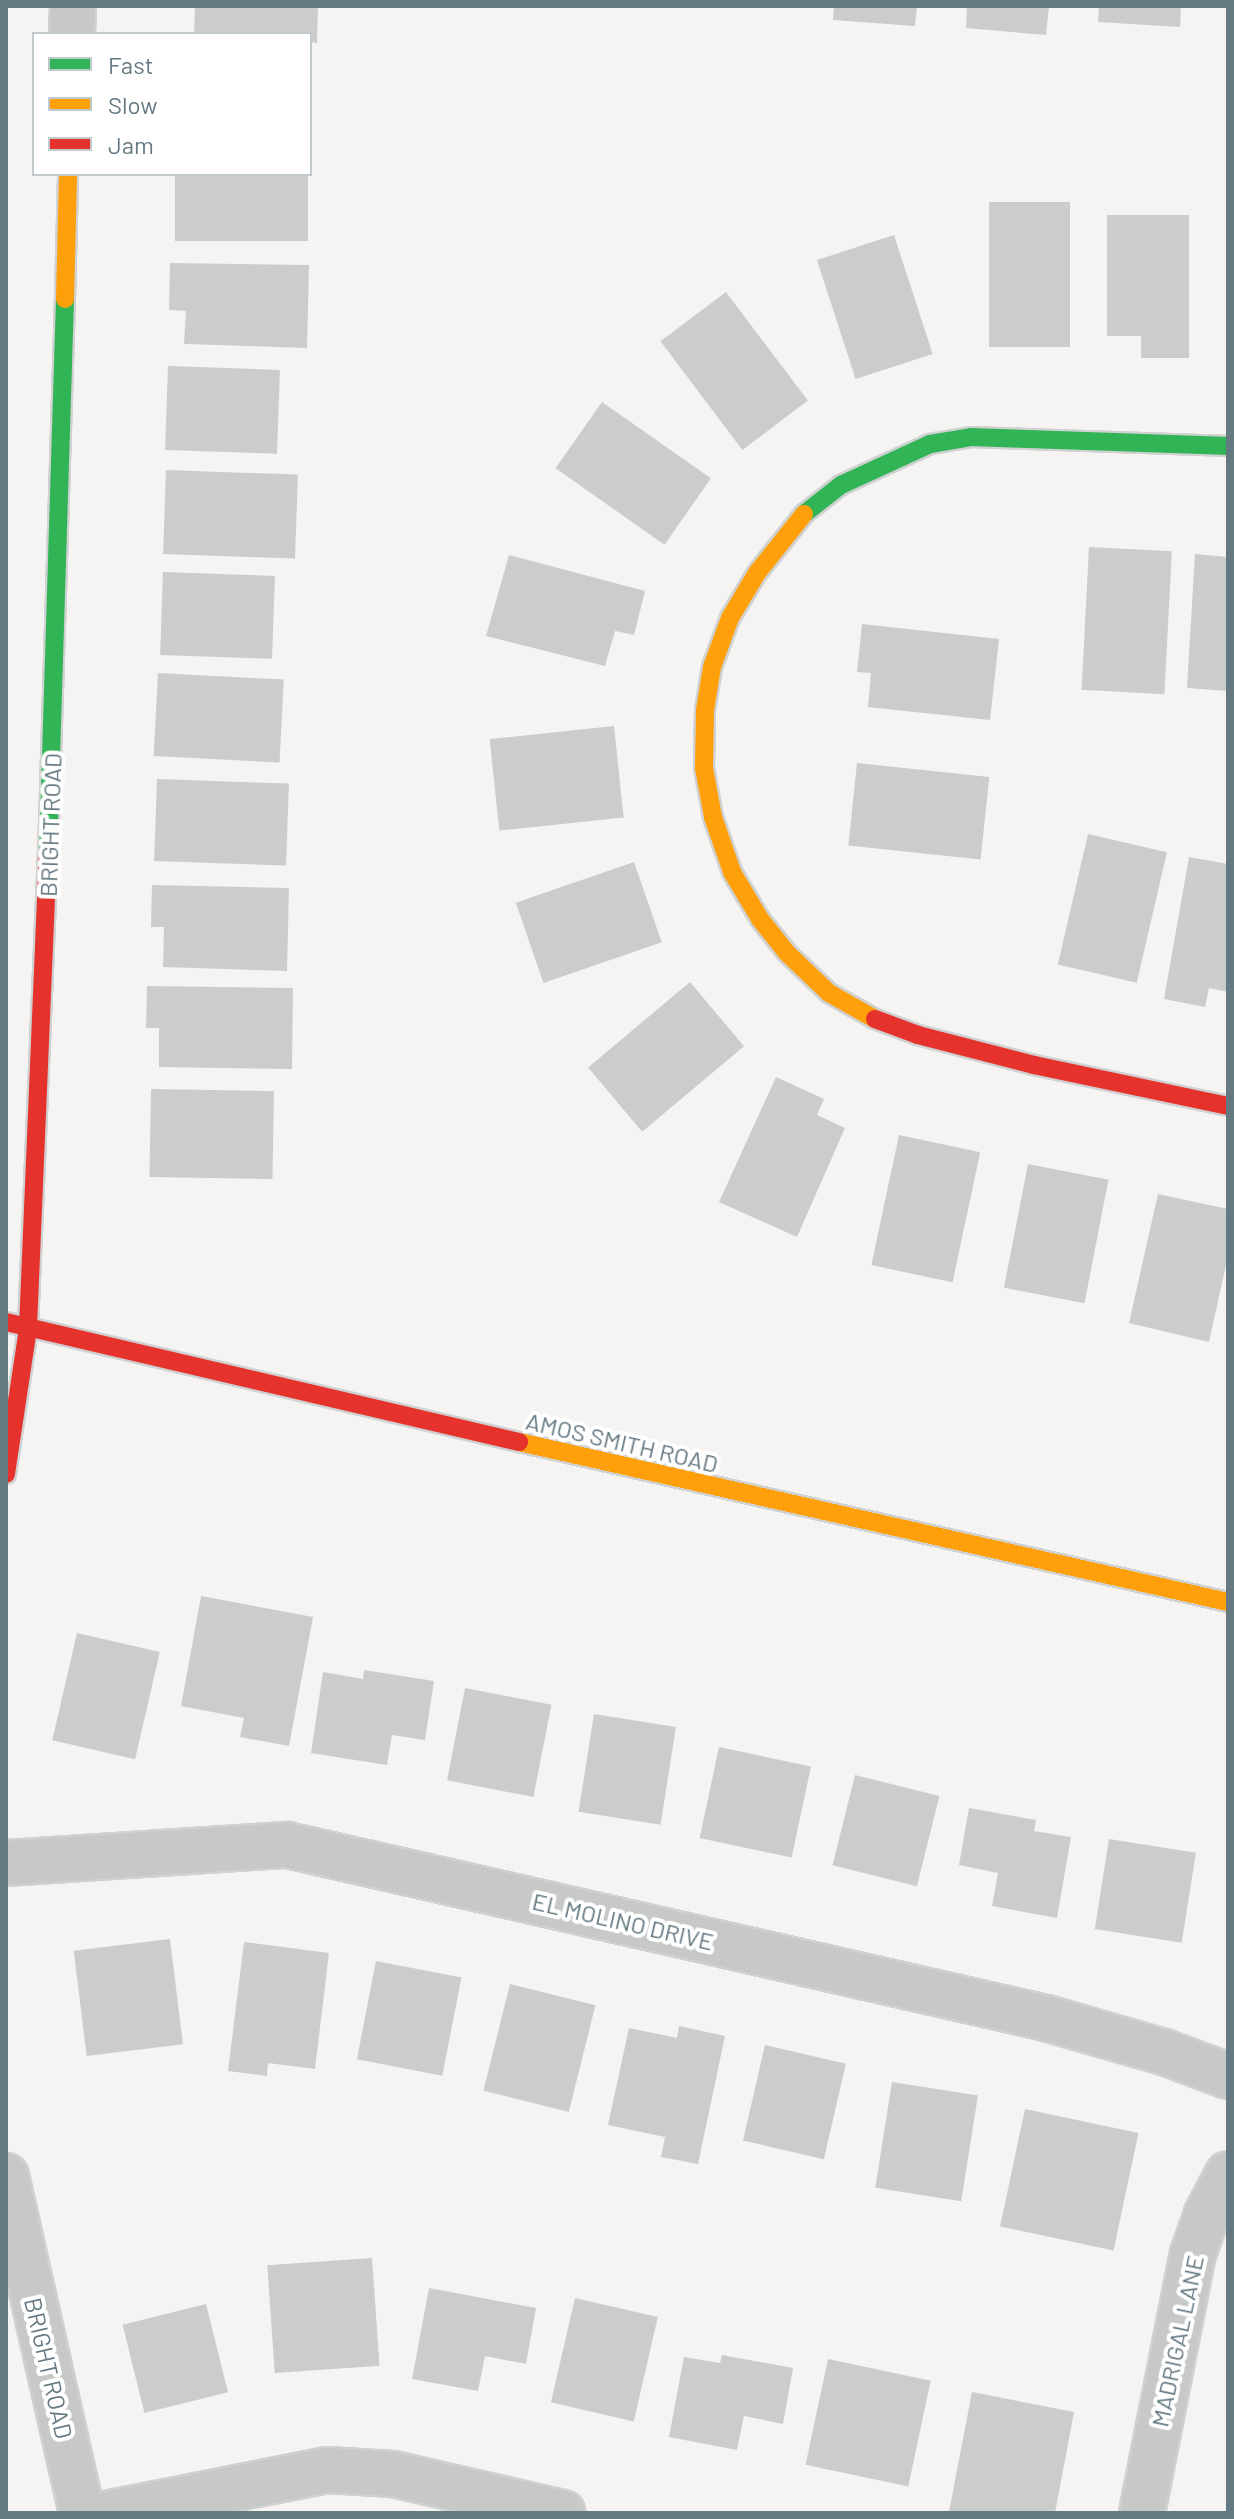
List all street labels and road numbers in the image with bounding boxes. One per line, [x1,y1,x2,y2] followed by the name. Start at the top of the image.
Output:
[33,753,67,897] street label: BRIGHT ROAD
[523,1406,721,1478] street label: AMOS SMITH ROAD
[530,1886,716,1956] street label: EL MOLINO DRIVE
[1145,2253,1209,2429] street label: MADRIGAL LANE
[19,2295,79,2441] street label: BRIGHT ROAD

